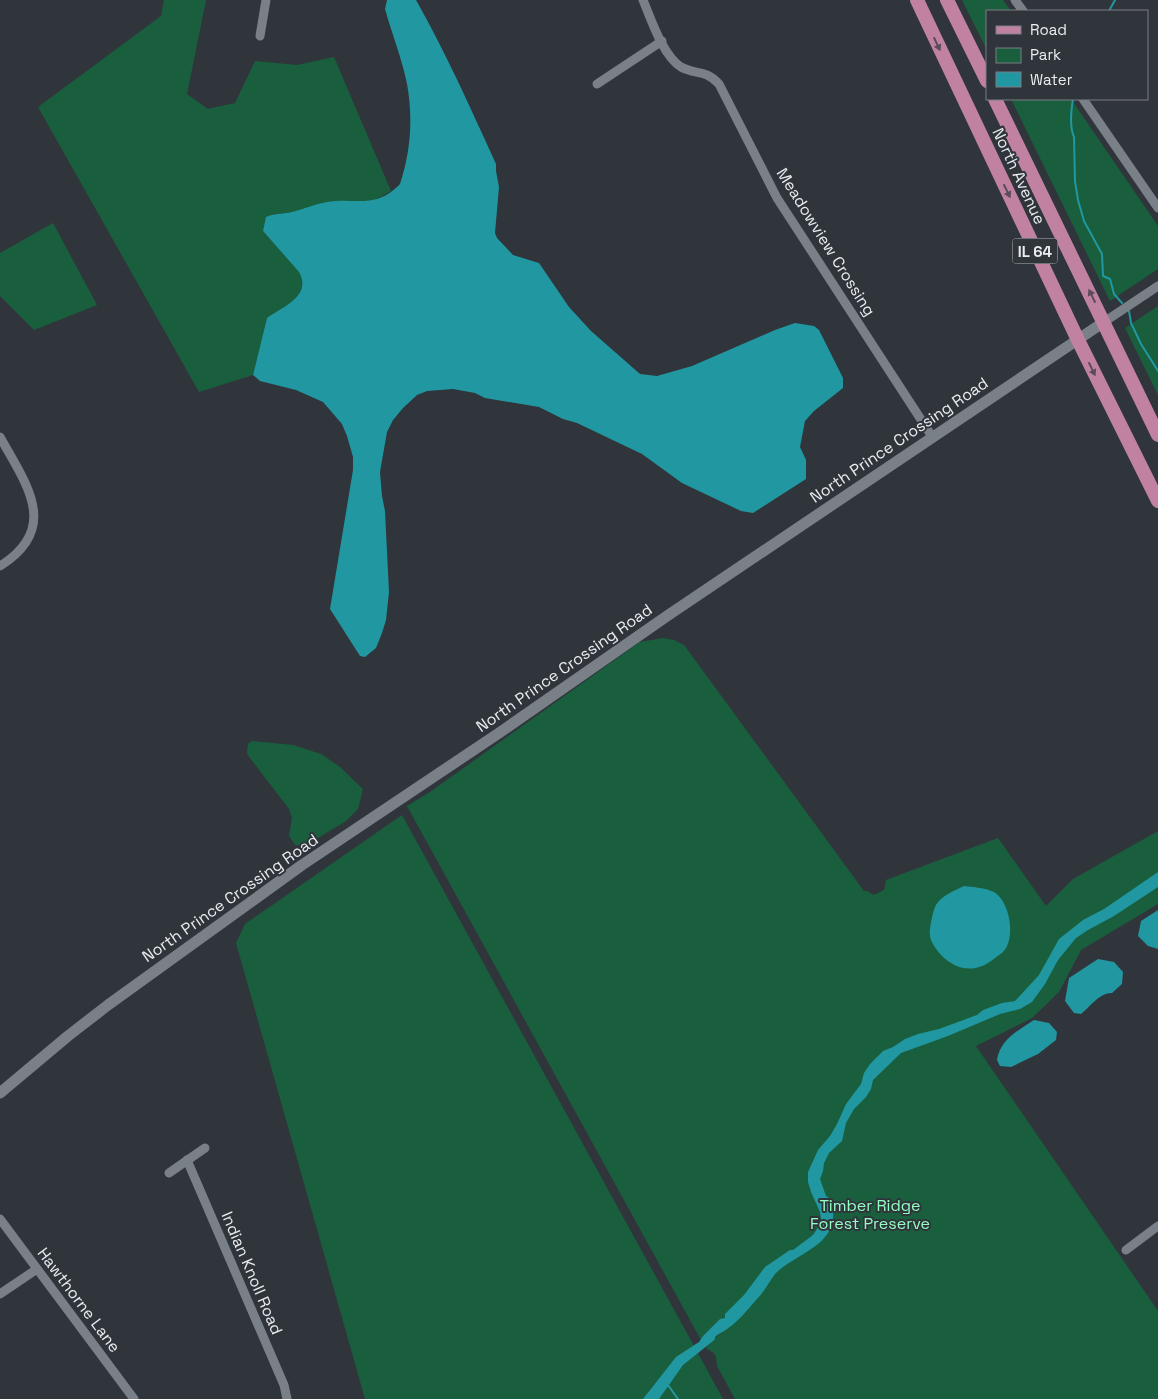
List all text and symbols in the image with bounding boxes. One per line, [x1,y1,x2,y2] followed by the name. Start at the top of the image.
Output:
[986,10,1148,100] legend
[1030,20,1067,39] text: Road
[934,37,942,51] one-way arrow
[1030,45,1061,64] text: Park
[1030,70,1073,89] text: Water
[987,124,1051,228] street label: North Avenue
[772,164,880,320] street label: Meadowview Crossing
[1003,184,1011,198] one-way arrow
[1012,238,1058,264] road number: IL 64
[1088,289,1096,303] one-way arrow
[1089,362,1097,376] one-way arrow
[806,372,992,508] street label: North Prince Crossing Road
[472,599,656,737] street label: North Prince Crossing Road
[138,829,322,967] street label: North Prince Crossing Road
[810,1195,930,1234] park label: Timber Ridge Forest Preserve
[217,1208,287,1338] street label: Indian Knoll Road
[33,1243,125,1357] street label: Hawthorne Lane

